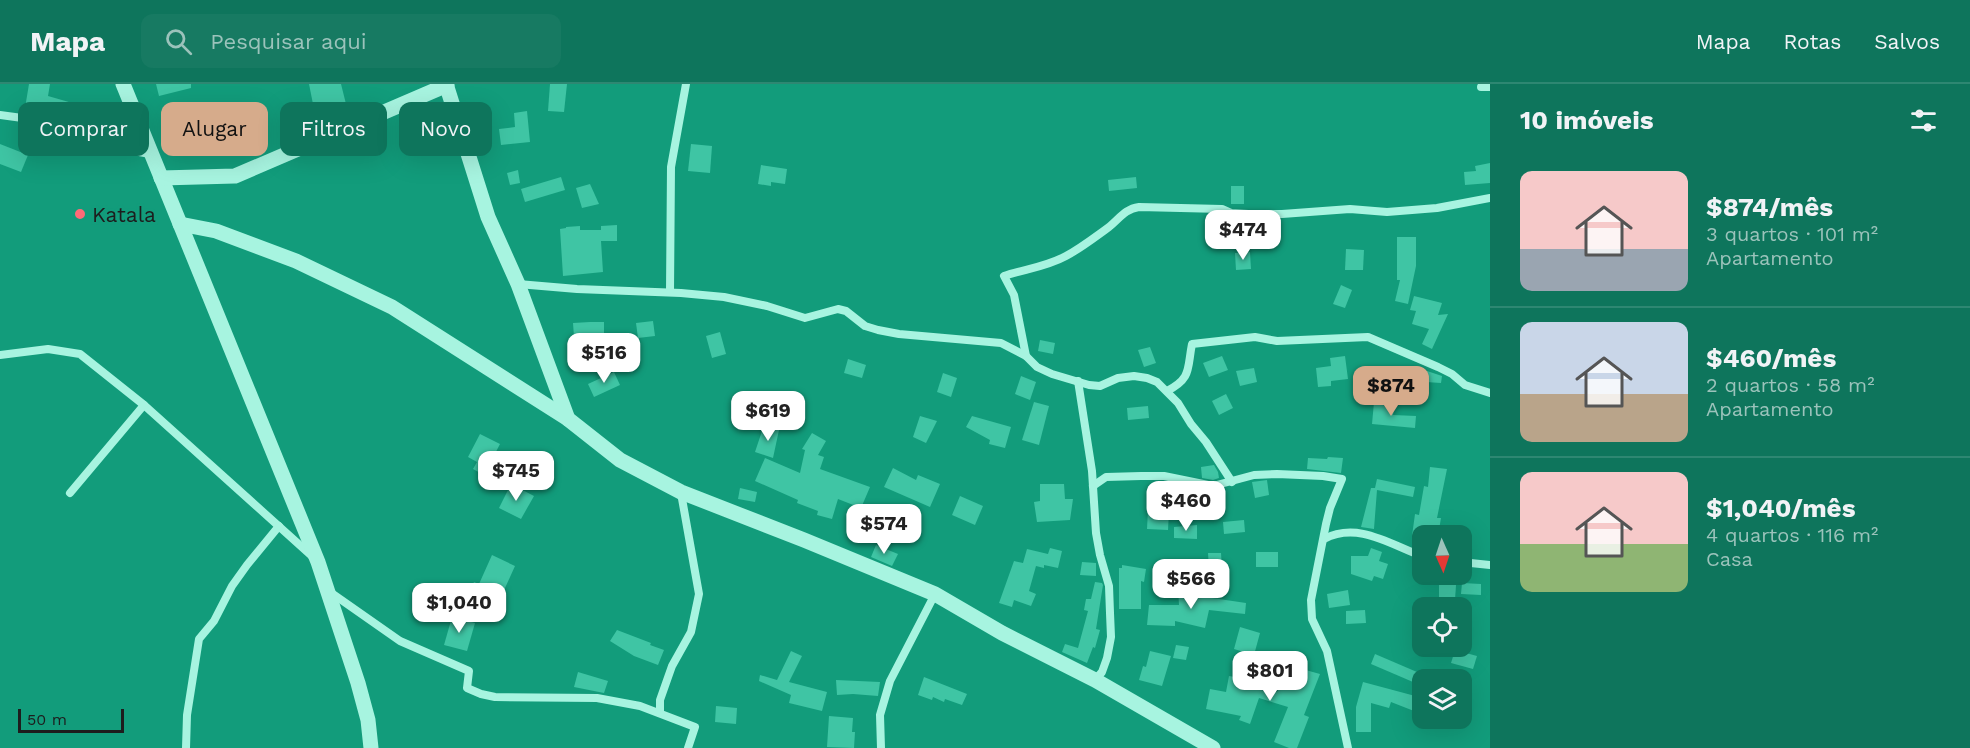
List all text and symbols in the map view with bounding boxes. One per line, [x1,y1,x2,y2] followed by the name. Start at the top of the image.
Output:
[141,14,561,68] search box
[30,25,105,58] text: Mapa
[162,25,195,58] icon: search
[210,29,367,54] text: Pesquisar aqui
[1696,29,1750,54] text: Mapa
[1783,29,1841,54] text: Rotas
[1874,29,1940,54] text: Salvos
[18,102,149,156] chip: Comprar
[161,102,268,156] chip: Alugar
[280,102,387,156] chip: Filtros
[399,102,492,156] chip: Novo
[1907,104,1940,137] icon: filters
[1520,105,1654,135] text: 10 imóveis
[1706,192,1833,222] text: $874/mês
[1568,195,1640,267] icon: home
[92,202,156,227] place label: Katala
[73,207,87,221] marker: Katala
[1207,210,1279,261] pin: $474
[1219,217,1267,241] text: $474
[1706,222,1878,246] text: 3 quartos · 101 m²
[1706,246,1834,270] text: Apartamento
[568,333,640,384] pin: $516
[581,340,627,364] text: $516
[1706,343,1836,373] text: $460/mês
[1568,346,1640,418] icon: home
[1355,366,1427,417] pin: $874
[1367,373,1415,397] text: $874
[1706,373,1874,397] text: 2 quartos · 58 m²
[732,391,804,442] pin: $619
[1706,397,1834,421] text: Apartamento
[745,398,791,422] text: $619
[480,451,552,502] pin: $745
[492,458,540,482] text: $745
[1150,481,1222,532] pin: $460
[1161,488,1211,512] text: $460
[1706,493,1856,523] text: $1,040/mês
[1568,496,1640,568] icon: home
[848,504,920,555] pin: $574
[860,511,908,535] text: $574
[1706,523,1878,547] text: 4 quartos · 116 m²
[1412,525,1472,585] north arrow
[1412,525,1472,729] map controls
[1706,547,1753,571] text: Casa
[1155,559,1227,610] pin: $566
[1166,566,1216,590] text: $566
[410,583,508,634] pin: $1,040
[426,590,492,614] text: $1,040
[1412,597,1472,657] button: locate
[1234,651,1306,702] pin: $801
[1247,658,1293,682] text: $801
[1412,669,1472,729] button: layers
[18,706,124,734] scale bar
[27,710,67,729] text: 50 m

